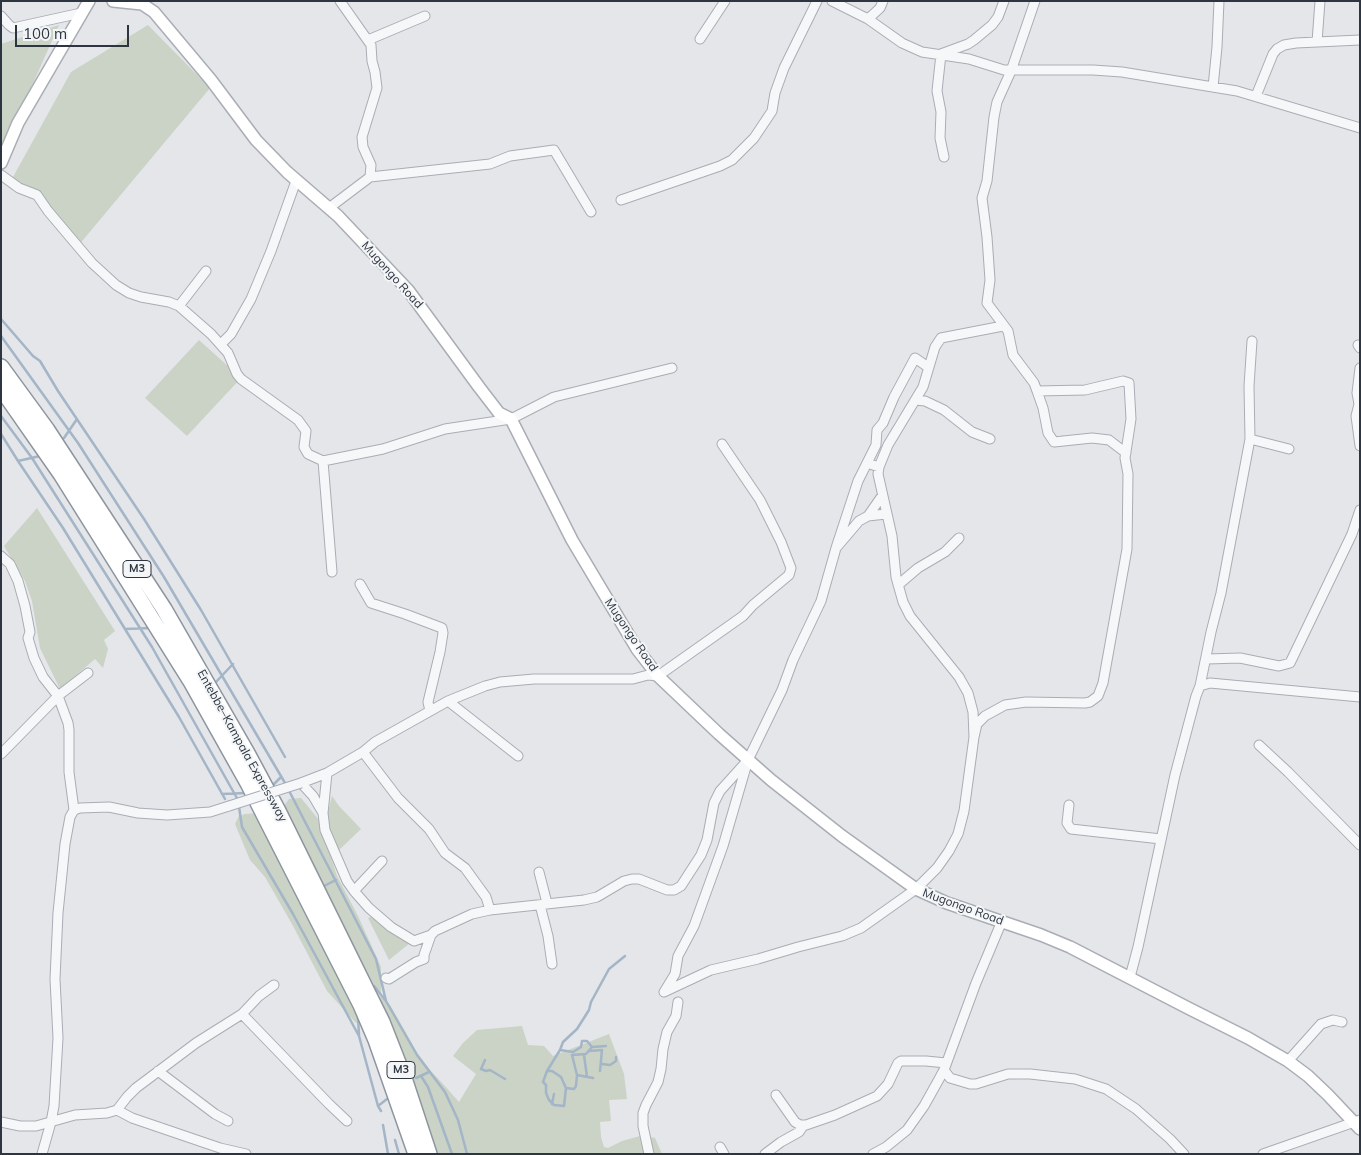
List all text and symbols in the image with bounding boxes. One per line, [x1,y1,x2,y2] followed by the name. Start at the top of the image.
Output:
[18,15,131,47] scale bar
[23,24,67,43] text: 100 m
[358,239,426,311] street label: Mugongo Road
[123,560,151,578] road number: M3
[601,596,661,674] street label: Mugongo Road
[194,667,290,825] street label: Entebbe–Kampala Expressway
[921,886,1005,928] street label: Mugongo Road
[387,1062,415,1078] road number: M3

